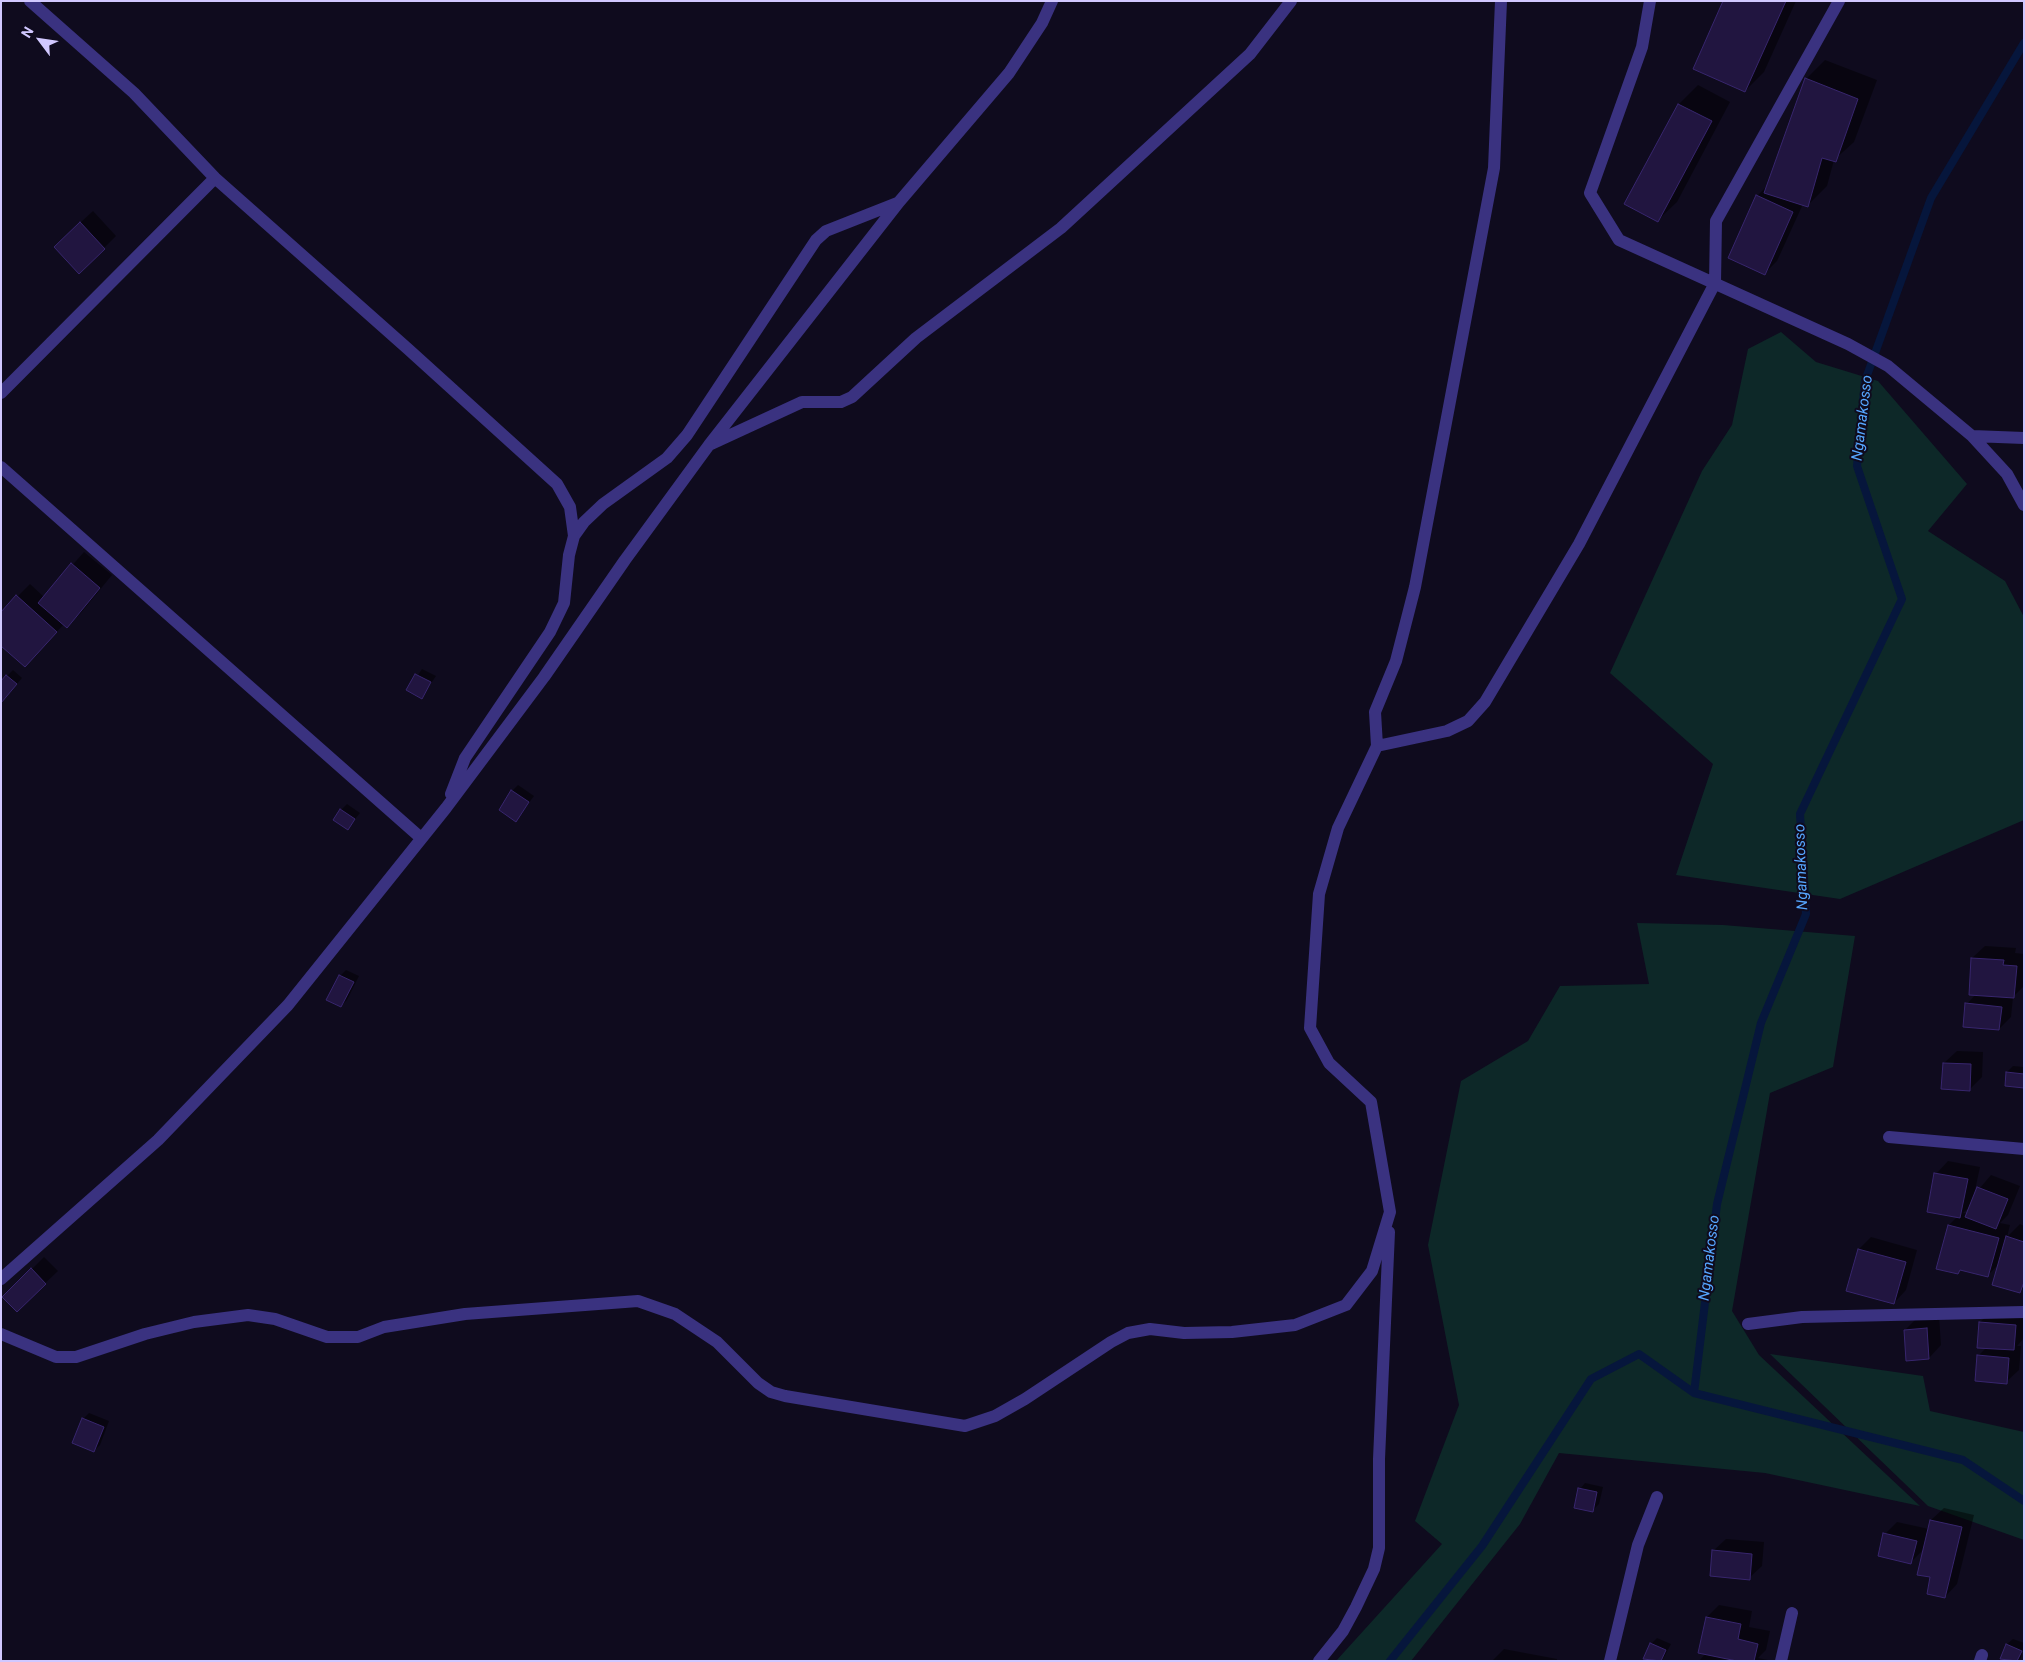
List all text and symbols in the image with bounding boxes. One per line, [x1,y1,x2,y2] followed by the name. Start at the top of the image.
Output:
[15,15,65,65] north arrow
[18,24,37,41] text: N
[1849,374,1877,462] water label: Ngamakosso
[1792,824,1812,910] water label: Ngamakosso
[1696,1214,1724,1302] water label: Ngamakosso

